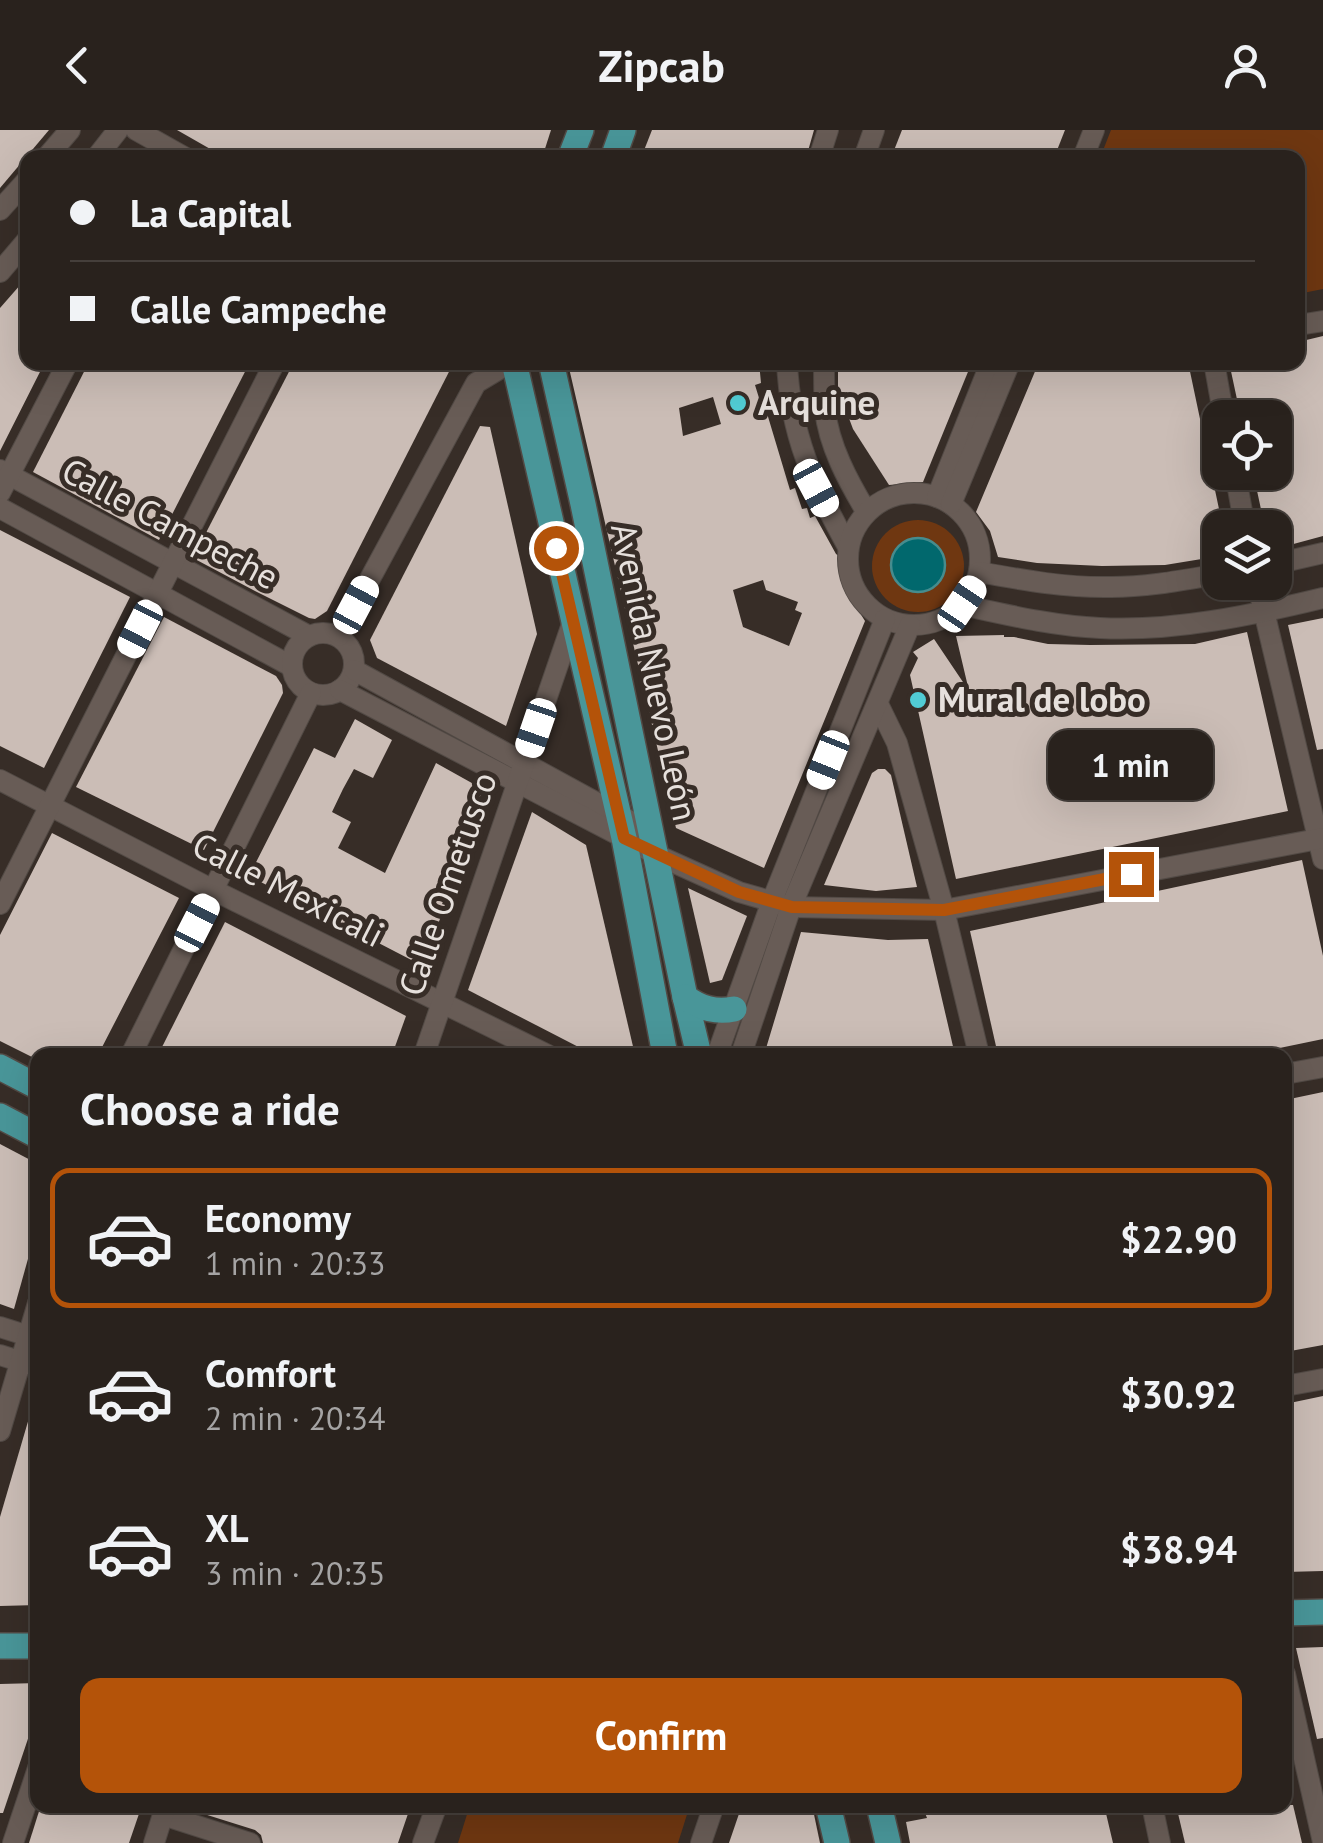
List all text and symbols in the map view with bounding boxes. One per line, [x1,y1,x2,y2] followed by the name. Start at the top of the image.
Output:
[598,36,725,94] text: Zipcab
[50,38,105,93] icon: back
[1218,38,1273,93] icon: person
[130,188,291,237] text: La Capital
[130,284,387,333] text: Calle Campeche
[758,379,875,425] place label: Arquine
[727,392,749,414] marker: Arquine
[1202,400,1292,600] map controls
[1202,400,1292,490] button: locate
[54,447,287,599] street label: Calle Campeche
[789,454,843,522] car
[1202,510,1292,600] button: layers
[601,519,709,825] street label: Avenida Nuevo León
[534,526,579,571] route start
[329,571,383,639] car
[933,571,991,637] car
[113,595,167,663] car
[938,676,1146,722] place label: Mural de lobo
[907,689,929,711] marker: Mural de lobo
[512,695,560,761] car
[803,727,853,793] car
[1048,729,1214,799] callout: 1 min
[1091,744,1170,786] text: 1 min
[387,766,507,1002] street label: Calle Ometusco
[185,821,392,957] street label: Calle Mexicali
[1109,852,1154,897] route end
[170,889,224,957] car
[80,1079,340,1137] text: Choose a ride
[85,1193,175,1283] icon: car
[205,1193,351,1242] text: Economy
[1120,1214,1237,1263] text: $22.90
[205,1242,385,1284] text: 1 min · 20:33
[85,1348,175,1438] icon: car
[205,1348,336,1397] text: Comfort
[1120,1369,1237,1418] text: $30.92
[205,1397,385,1439] text: 2 min · 20:34
[85,1503,175,1593] icon: car
[205,1503,249,1552] text: XL
[1120,1524,1237,1573] text: $38.94
[205,1552,385,1594] text: 3 min · 20:35
[80,1678,1242,1793] button: Confirm

